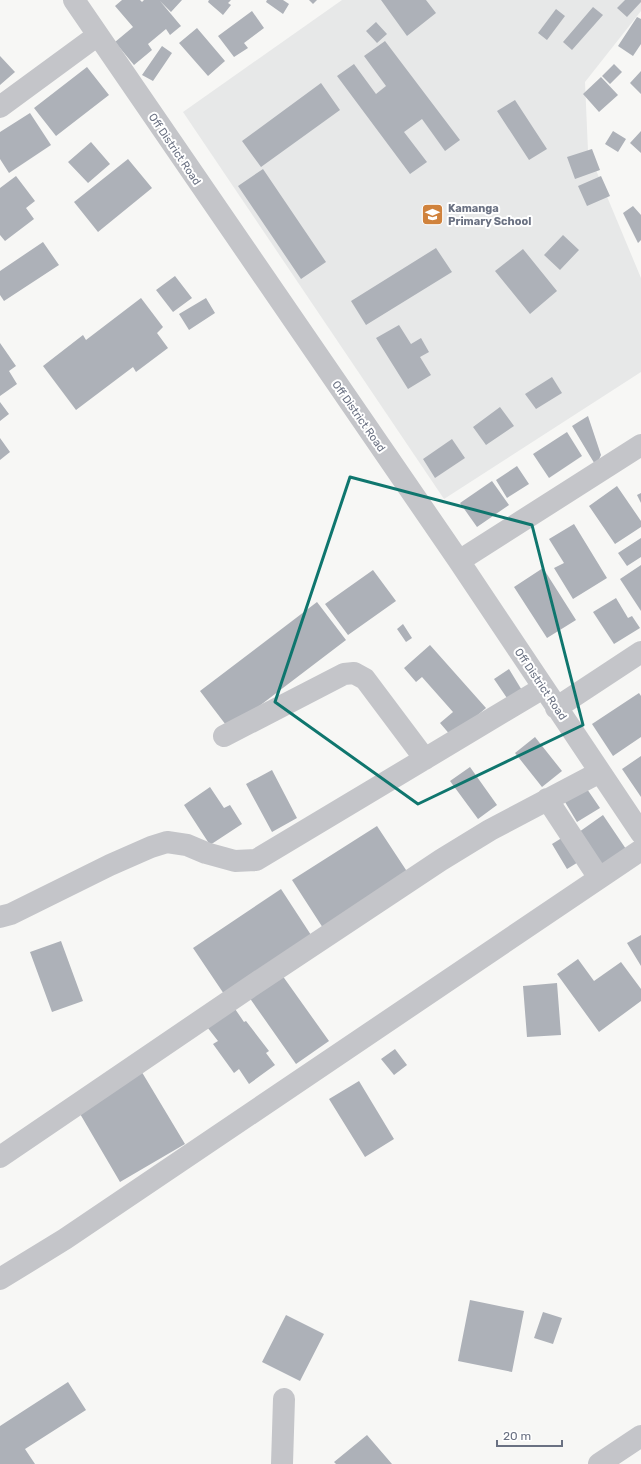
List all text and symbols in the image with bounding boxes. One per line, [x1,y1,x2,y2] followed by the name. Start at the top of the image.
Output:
[146,111,203,188] street label: Off District Road
[420,201,446,227] school or university icon: Kamanga Primary School
[448,202,531,228] place label: Kamanga Primary School
[329,378,388,454] street label: Off District Road
[512,646,569,723] street label: Off District Road
[497,1422,562,1448] scale bar
[503,1429,531,1443] text: 20 m

